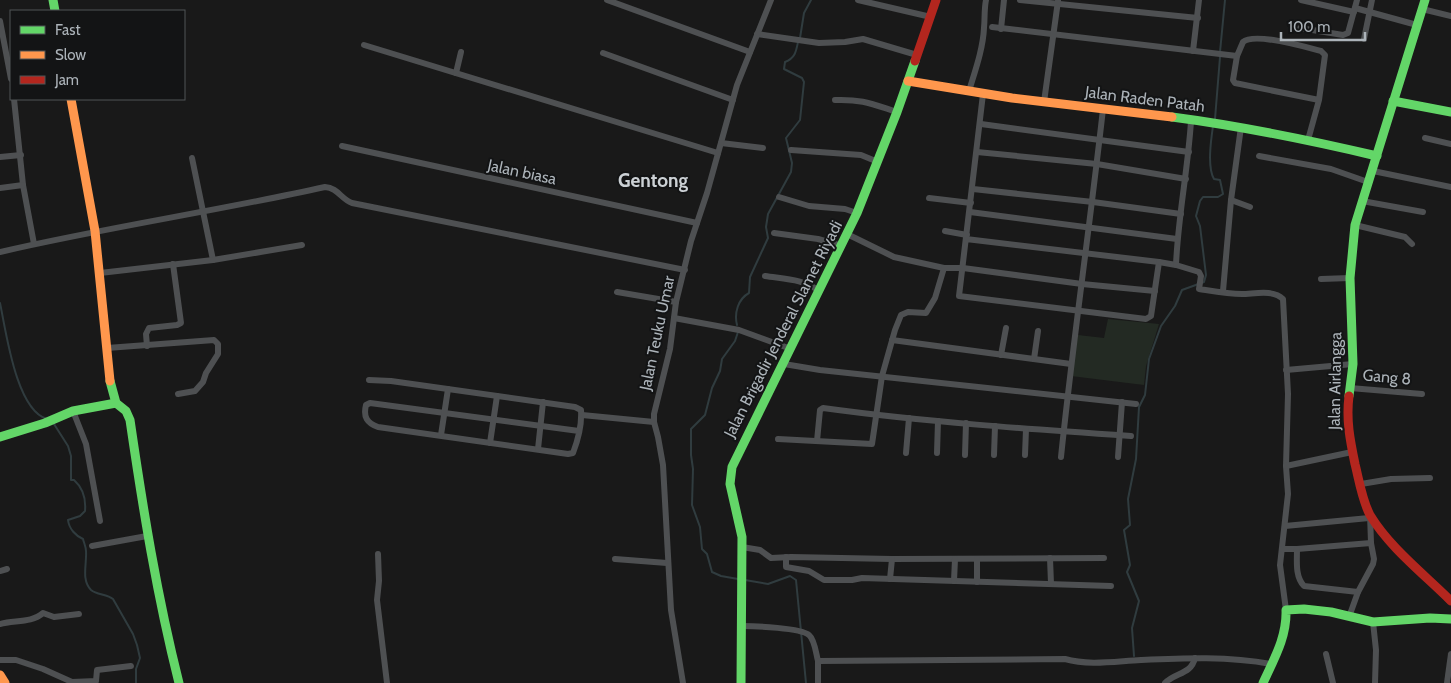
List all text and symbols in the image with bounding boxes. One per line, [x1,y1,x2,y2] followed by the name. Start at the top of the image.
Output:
[10,10,185,100] legend
[1281,10,1365,42] scale bar
[1288,18,1330,36] text: 100 m
[55,21,80,39] text: Fast
[55,46,86,64] text: Slow
[54,71,79,89] text: Jam
[1083,82,1206,116] street label: Jalan Raden Patah
[485,155,558,189] street label: Jalan biasa
[618,169,689,192] district label: Gentong
[719,217,846,442] street label: Jalan Brigadir Jenderal Slamet Riyadi
[635,273,679,393] street label: Jalan Teuku Umar
[1325,332,1345,431] street label: Jalan Airlangga
[1362,365,1412,389] street label: Gang 8

